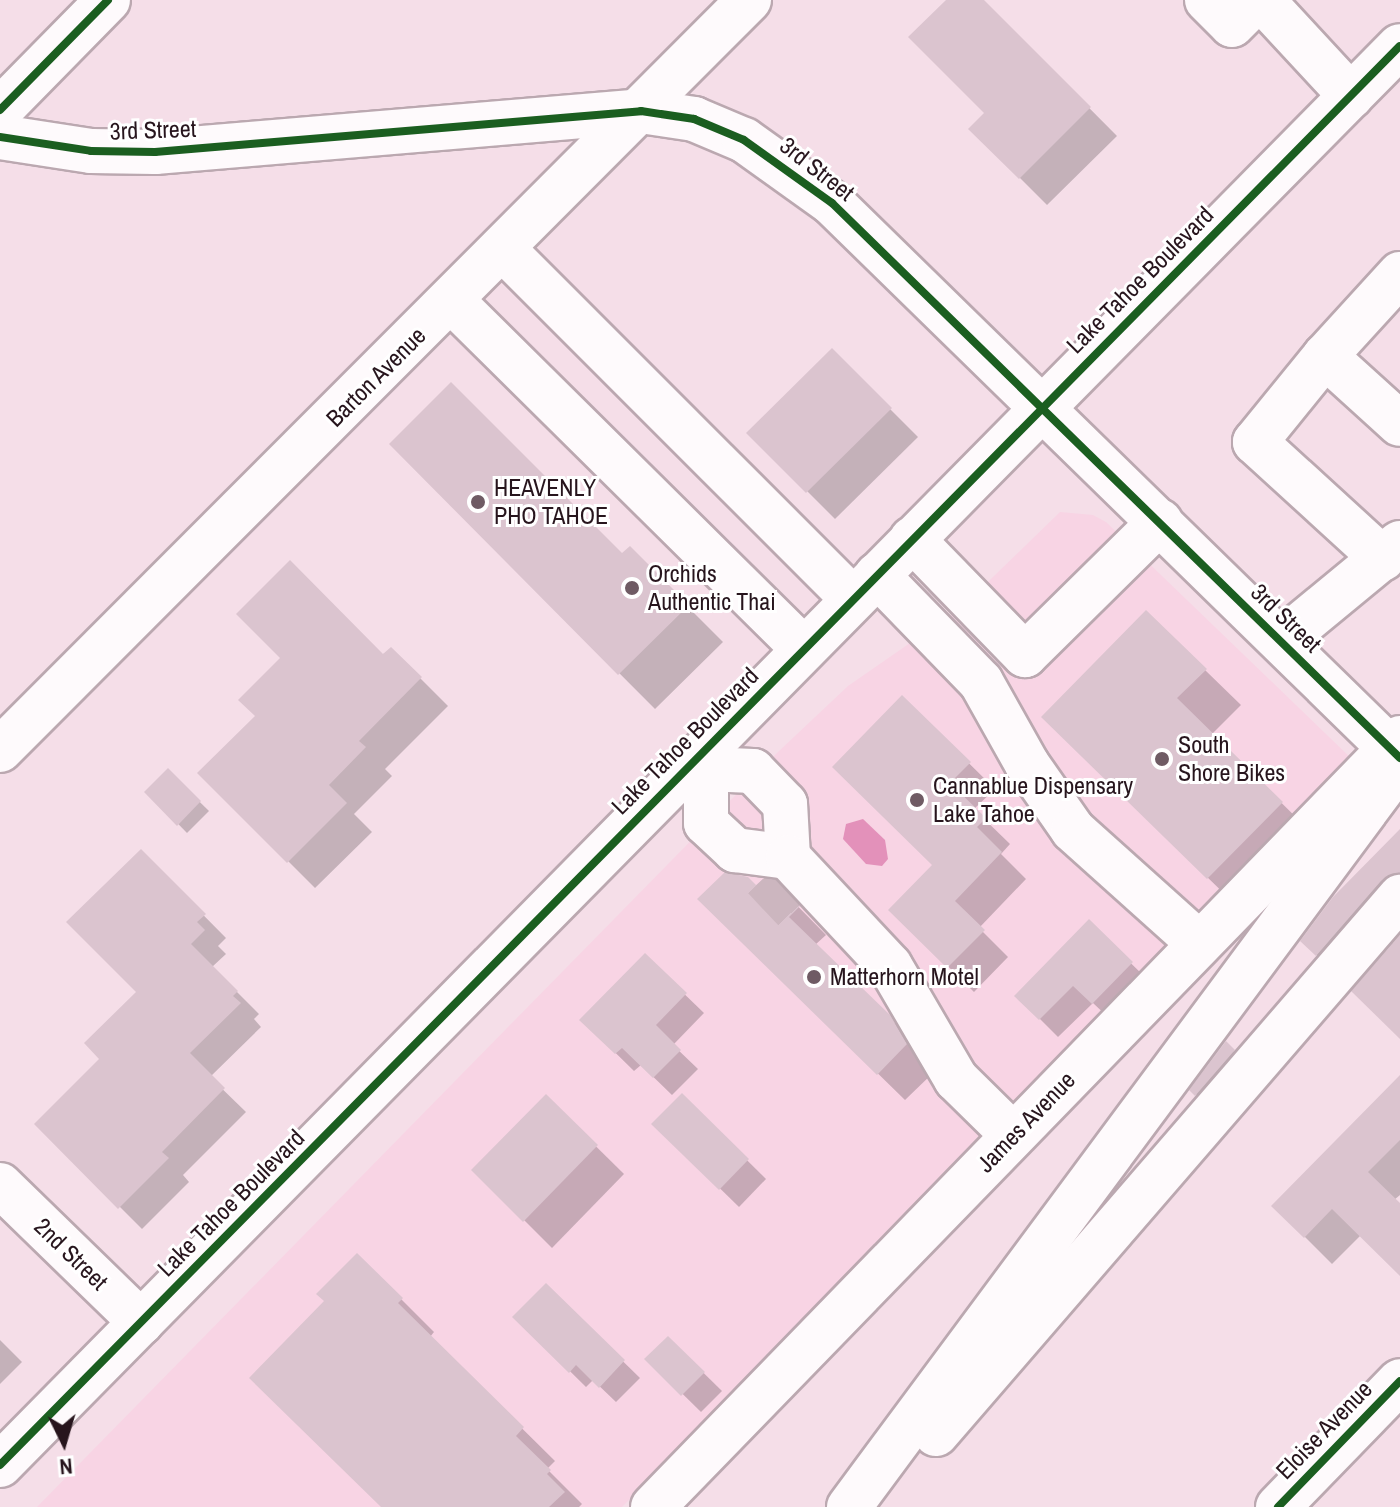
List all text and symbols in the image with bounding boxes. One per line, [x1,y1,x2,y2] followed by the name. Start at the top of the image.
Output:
[109,114,197,146] street label: 3rd Street
[774,131,860,207] street label: 3rd Street
[1060,200,1220,360] street label: Lake Tahoe Boulevard
[320,321,432,433] street label: Barton Avenue
[494,474,608,530] place label: HEAVENLY PHO TAHOE
[469,493,487,511] marker: HEAVENLY PHO TAHOE
[648,560,776,616] place label: Orchids Authentic Thai
[1245,578,1327,658] street label: 3rd Street
[623,579,641,597] marker: Orchids Authentic Thai
[605,661,765,821] street label: Lake Tahoe Boulevard
[1178,731,1285,787] place label: South Shore Bikes
[1153,750,1171,768] marker: South Shore Bikes
[933,772,1133,828] place label: Cannablue Dispensary Lake Tahoe
[908,791,926,809] marker: Cannablue Dispensary Lake Tahoe
[830,963,979,991] place label: Matterhorn Motel
[805,968,823,986] marker: Matterhorn Motel
[971,1065,1081,1179] street label: James Avenue
[151,1123,311,1283] street label: Lake Tahoe Boulevard
[28,1212,114,1296] street label: 2nd Street
[1270,1374,1378,1486] street label: Eloise Avenue
[24,1403,104,1483] north arrow
[58,1451,74,1482] text: N

